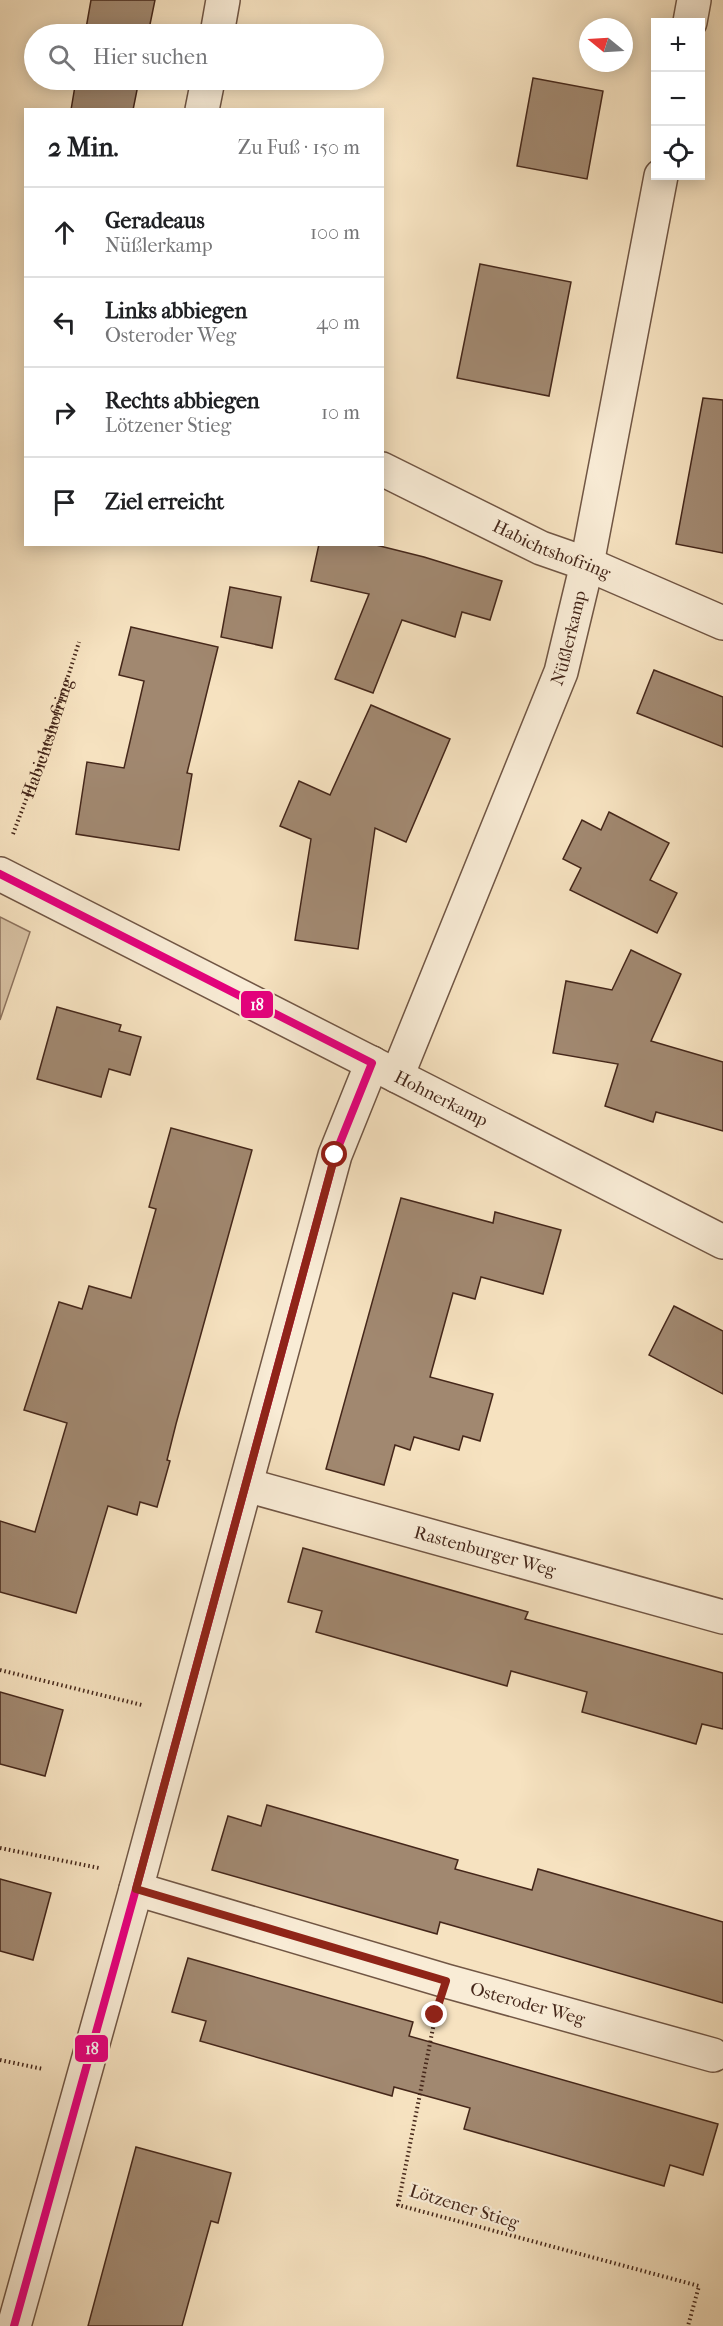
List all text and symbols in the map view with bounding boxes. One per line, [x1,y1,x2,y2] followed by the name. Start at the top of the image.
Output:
[579,18,633,72] north arrow
[651,18,705,180] map controls
[651,18,705,72] button: +
[24,24,384,90] search box
[45,41,78,74] icon: search
[93,44,208,70] text: Hier suchen
[651,72,705,126] button: −
[651,126,705,180] button: locate
[48,132,119,163] text: 2 Min.
[238,136,360,159] text: Zu Fuß · 150 m
[105,208,205,234] text: Geradeaus
[48,216,81,249] icon: ahead
[310,221,360,244] text: 100 m
[105,234,213,257] text: Nüßlerkamp
[105,298,247,324] text: Links abbiegen
[48,306,81,339] icon: left
[316,311,360,334] text: 40 m
[105,324,236,347] text: Osteroder Weg
[105,388,260,414] text: Rechts abbiegen
[48,396,81,429] icon: right
[321,401,360,424] text: 10 m
[105,414,231,437] text: Lötzener Stieg
[48,486,81,519] icon: arrive
[105,489,224,515] text: Ziel erreicht
[489,515,614,584] street label: Habichtshofring
[546,588,591,688] street label: Nüßlerkamp
[17,675,78,801] street label: Habichtshofring
[240,990,274,1019] line badge: 18
[250,995,264,1014] text: 18
[391,1066,492,1131] street label: Hohnerkamp
[321,1141,347,1167] route start
[412,1522,559,1581] street label: Rastenburger Weg
[468,1978,588,2030] street label: Osteroder Weg
[421,2001,447,2027] route end
[74,2034,109,2063] line badge: 18
[85,2039,99,2058] text: 18
[407,2180,522,2234] street label: Lötzener Stieg

